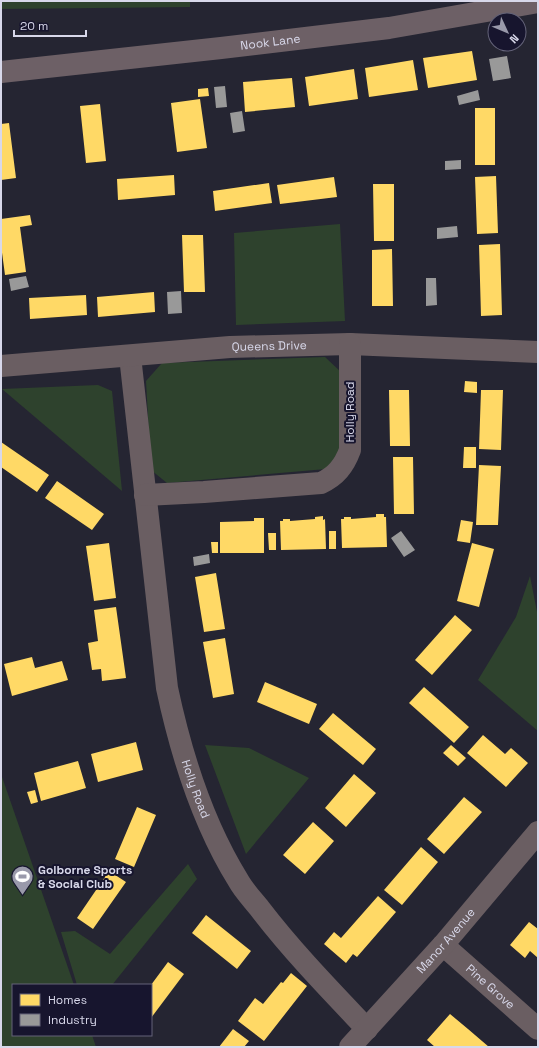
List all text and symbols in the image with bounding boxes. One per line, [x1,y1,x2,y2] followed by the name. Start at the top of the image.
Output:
[14,12,86,38] scale bar
[487,12,527,52] north arrow
[20,18,48,34] text: 20 m
[239,31,301,54] street label: Nook Lane
[507,31,522,46] text: N
[231,337,307,355] street label: Queens Drive
[342,381,358,443] street label: Holly Road
[178,758,213,821] street label: Holly Road
[38,862,132,892] place label: Golborne Sports & Social Club
[9,864,35,897] sports icon: Golborne Sports & Social Club
[413,905,479,977] street label: Manor Avenue
[462,961,518,1013] street label: Pine Grove
[12,984,152,1036] legend
[48,992,87,1008] text: Homes
[48,1012,97,1028] text: Industry

